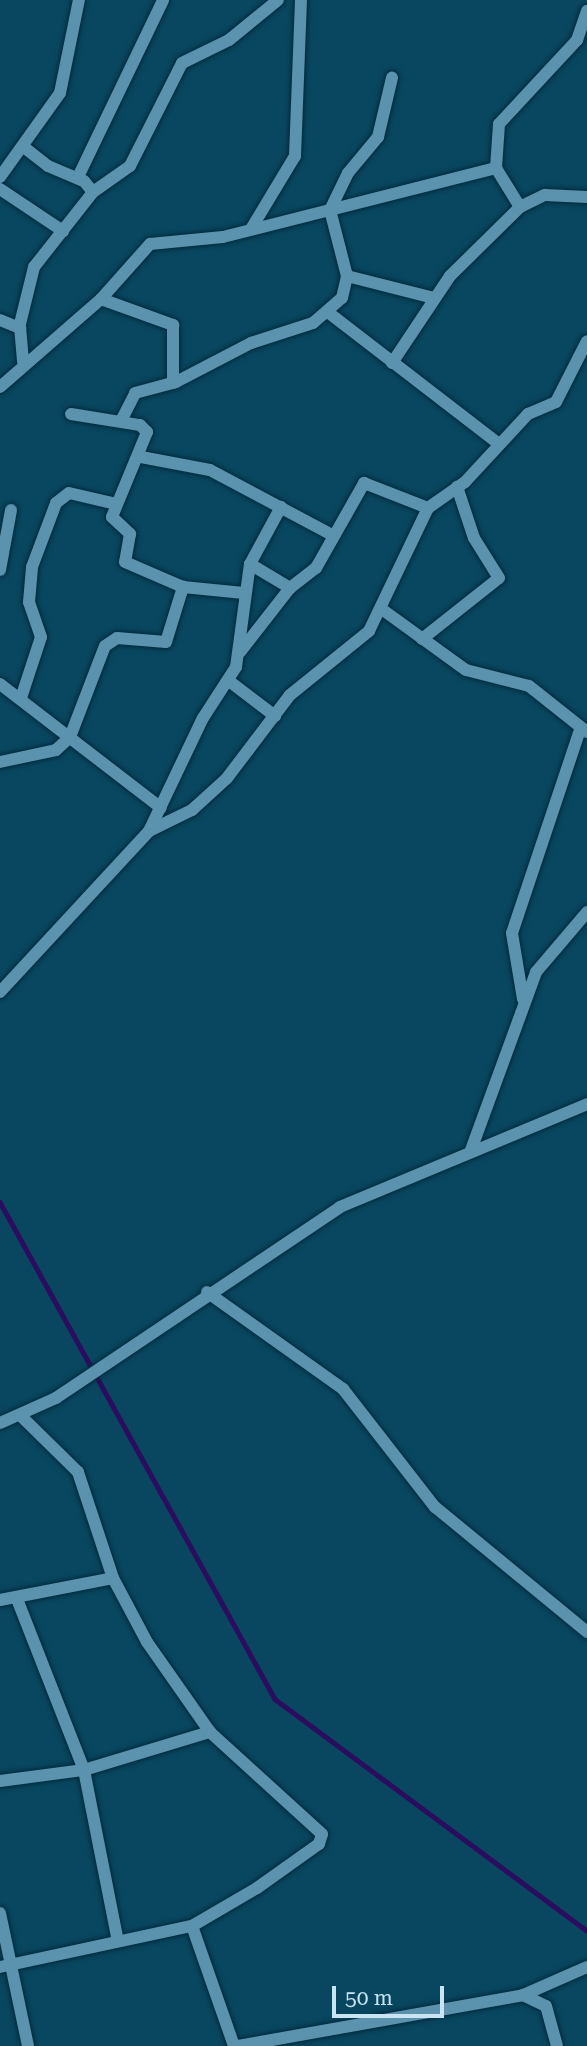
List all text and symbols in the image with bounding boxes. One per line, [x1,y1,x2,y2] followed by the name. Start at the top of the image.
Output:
[335,1972,447,2016] scale bar
[345,1986,393,2010] text: 50 m

